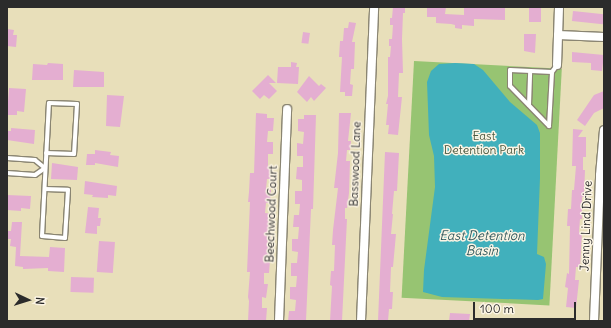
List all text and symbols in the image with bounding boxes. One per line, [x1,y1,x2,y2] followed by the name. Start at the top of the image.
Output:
[346,121,364,207] street label: Basswood Lane
[444,129,524,157] park label: East Detention Park
[262,165,280,263] street label: Beechwood Court
[577,181,595,271] street label: Jenny Lind Drive
[439,229,525,260] water label: East Detention Basin
[8,280,48,320] north arrow
[475,294,578,320] scale bar
[33,297,47,305] text: N
[480,301,514,316] text: 100 m

